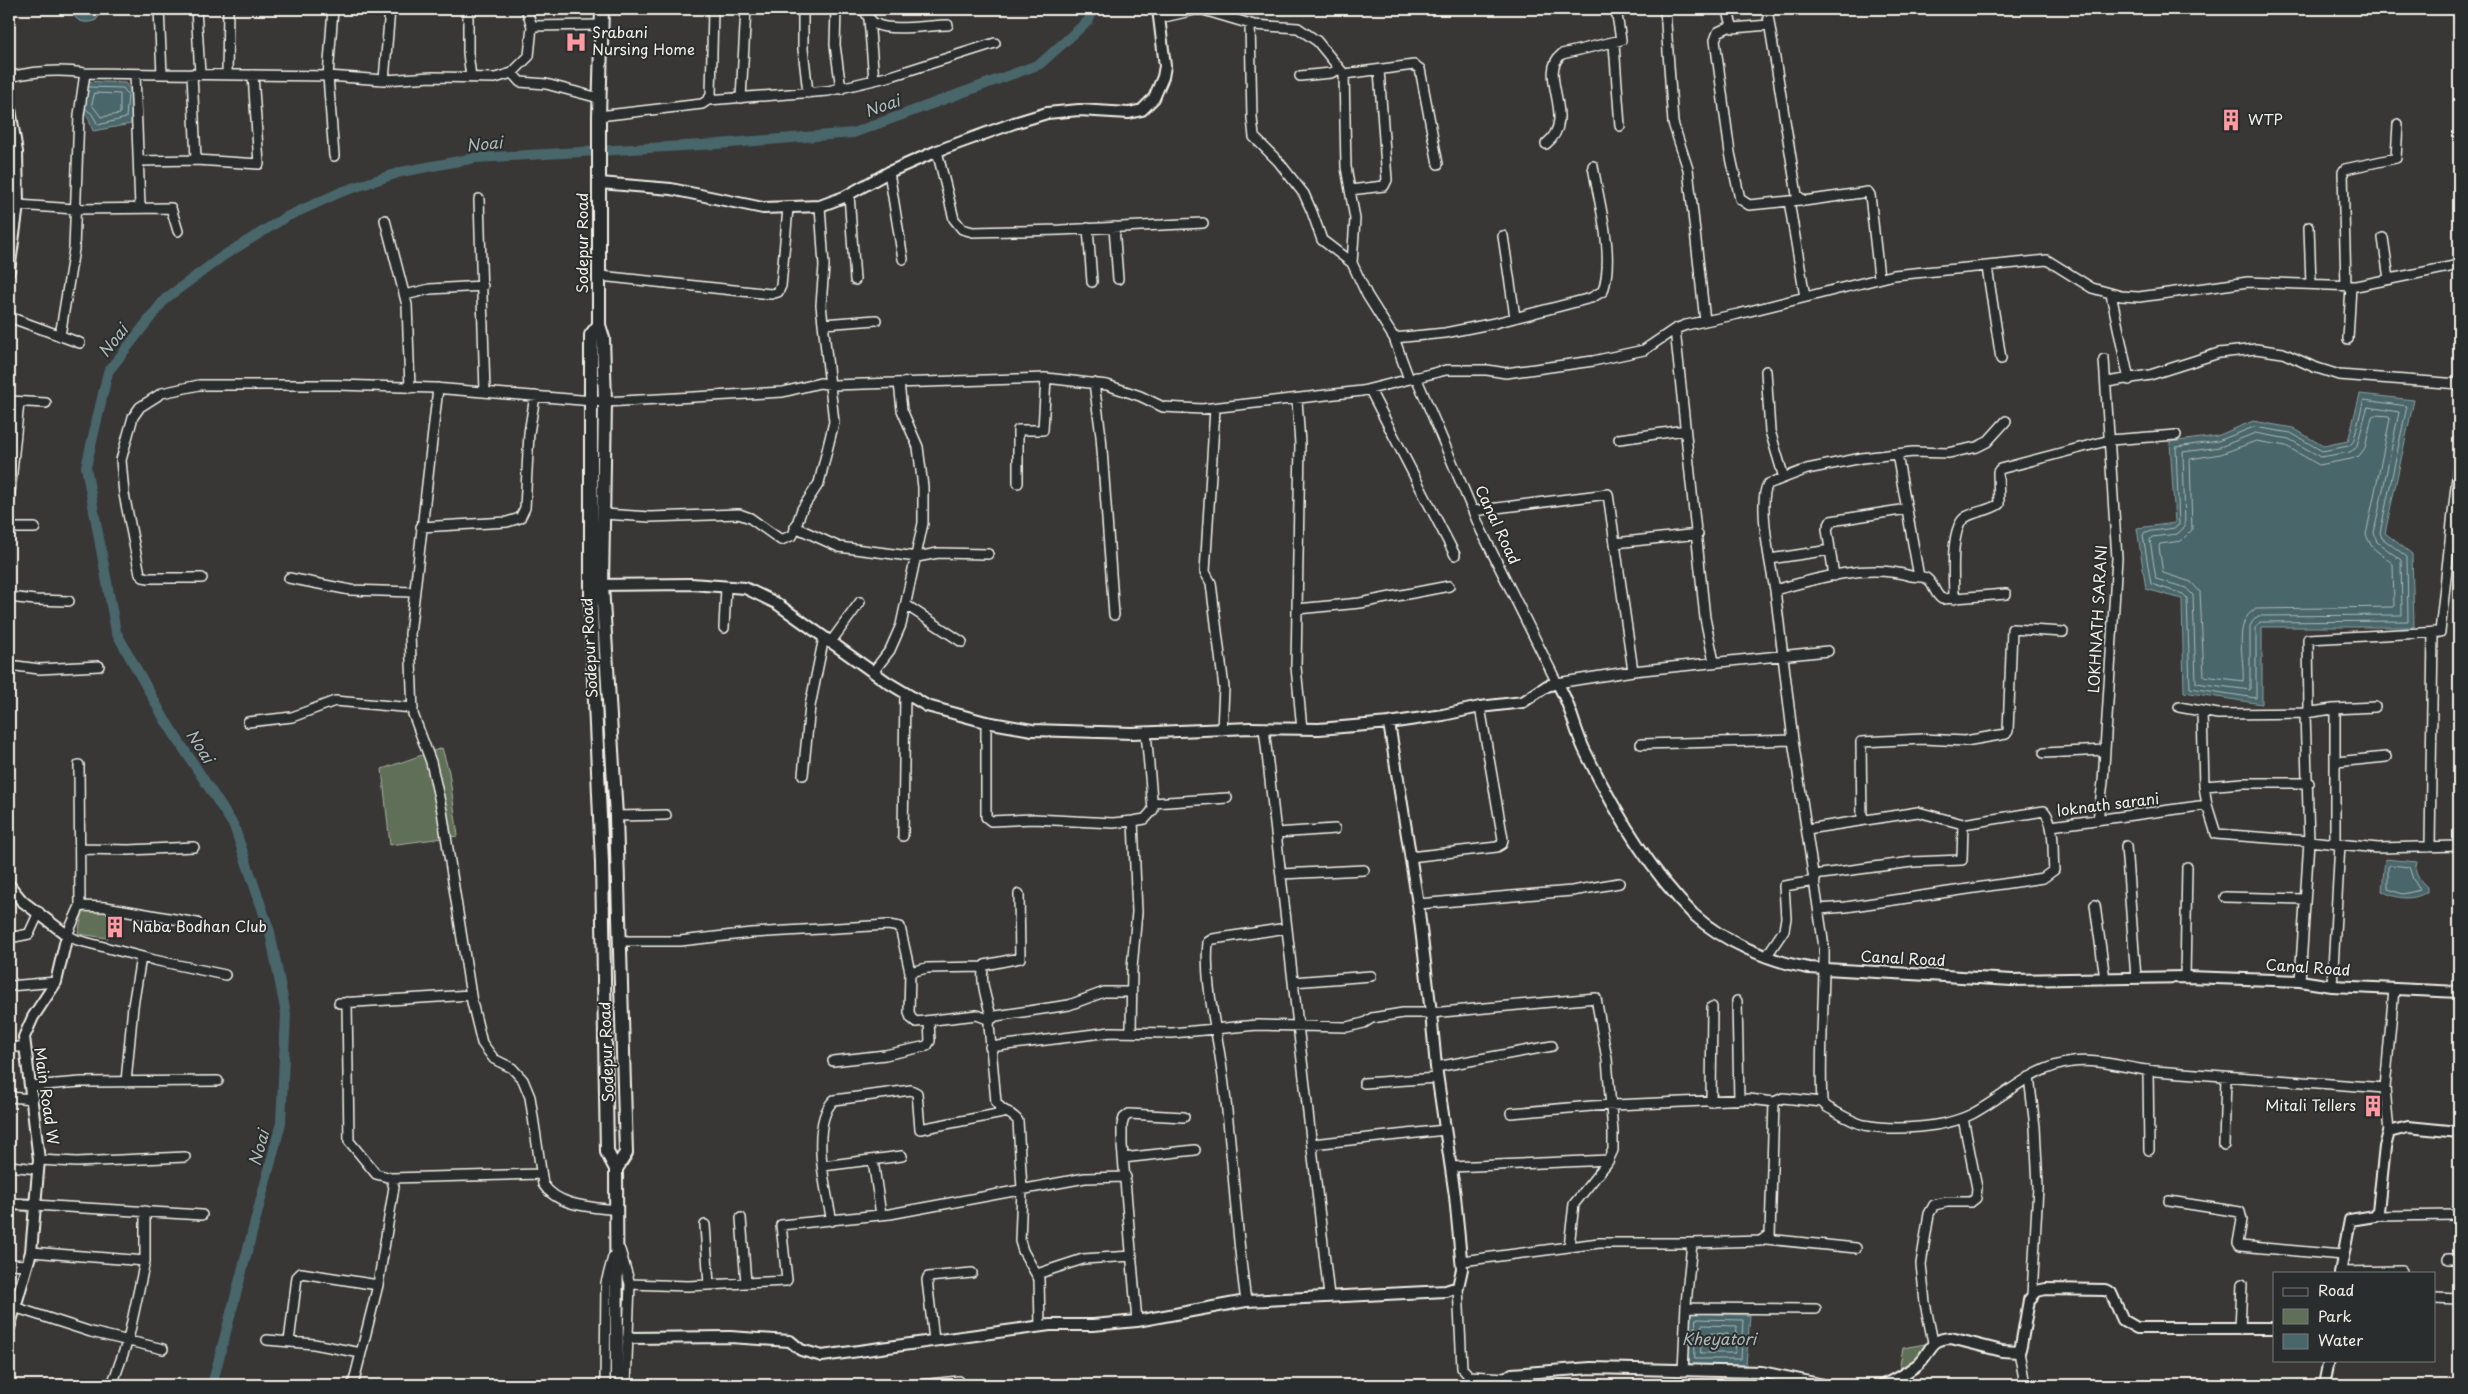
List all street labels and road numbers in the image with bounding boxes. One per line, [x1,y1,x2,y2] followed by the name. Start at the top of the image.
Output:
[570,193,593,293] street label: Sodepur Road
[1470,481,1527,568] street label: Canal Road
[2081,544,2112,694] street label: LOKHNATH SARANI
[574,597,603,699] street label: Sodepur Road
[2055,786,2160,821] street label: loknath sarani
[1860,944,1946,971] street label: Canal Road
[2265,952,2351,981] street label: Canal Road
[592,1001,619,1103] street label: Sodepur Road
[29,1045,66,1147] street label: Main Road W

